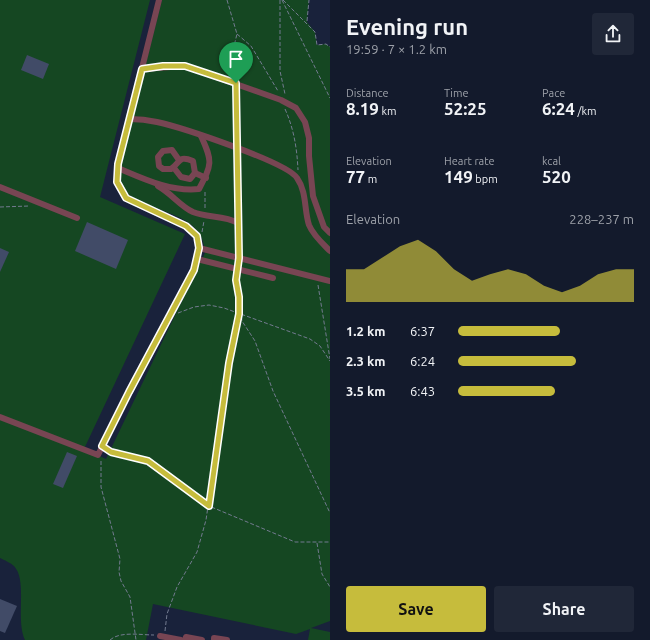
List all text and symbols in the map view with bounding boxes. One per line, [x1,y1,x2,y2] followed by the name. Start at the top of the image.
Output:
[592,13,634,55] button: share
[346,14,468,39] text: Evening run
[219,42,253,83] pin
[346,42,447,56] text: 19:59 · 7 × 1.2 km
[225,48,247,70] icon: arrive
[346,87,389,99] text: Distance
[444,87,469,99] text: Time
[542,87,565,99] text: Pace
[346,99,379,118] text: 8.19
[444,99,487,118] text: 52:25
[542,99,575,118] text: 6:24
[379,105,397,117] text: km
[575,105,597,117] text: /km
[346,155,392,167] text: Elevation
[444,155,495,167] text: Heart rate
[542,155,561,167] text: kcal
[346,167,365,186] text: 77
[444,167,473,186] text: 149
[542,167,571,186] text: 520
[365,173,377,185] text: m
[473,173,498,185] text: bpm
[346,212,400,226] text: Elevation
[569,212,634,226] text: 228–237 m
[346,324,385,338] text: 1.2 km
[410,324,435,338] text: 6:37
[346,354,385,368] text: 2.3 km
[410,354,435,368] text: 6:24
[346,384,385,398] text: 3.5 km
[410,384,435,398] text: 6:43
[346,586,486,632] button: Save
[494,586,634,632] button: Share

